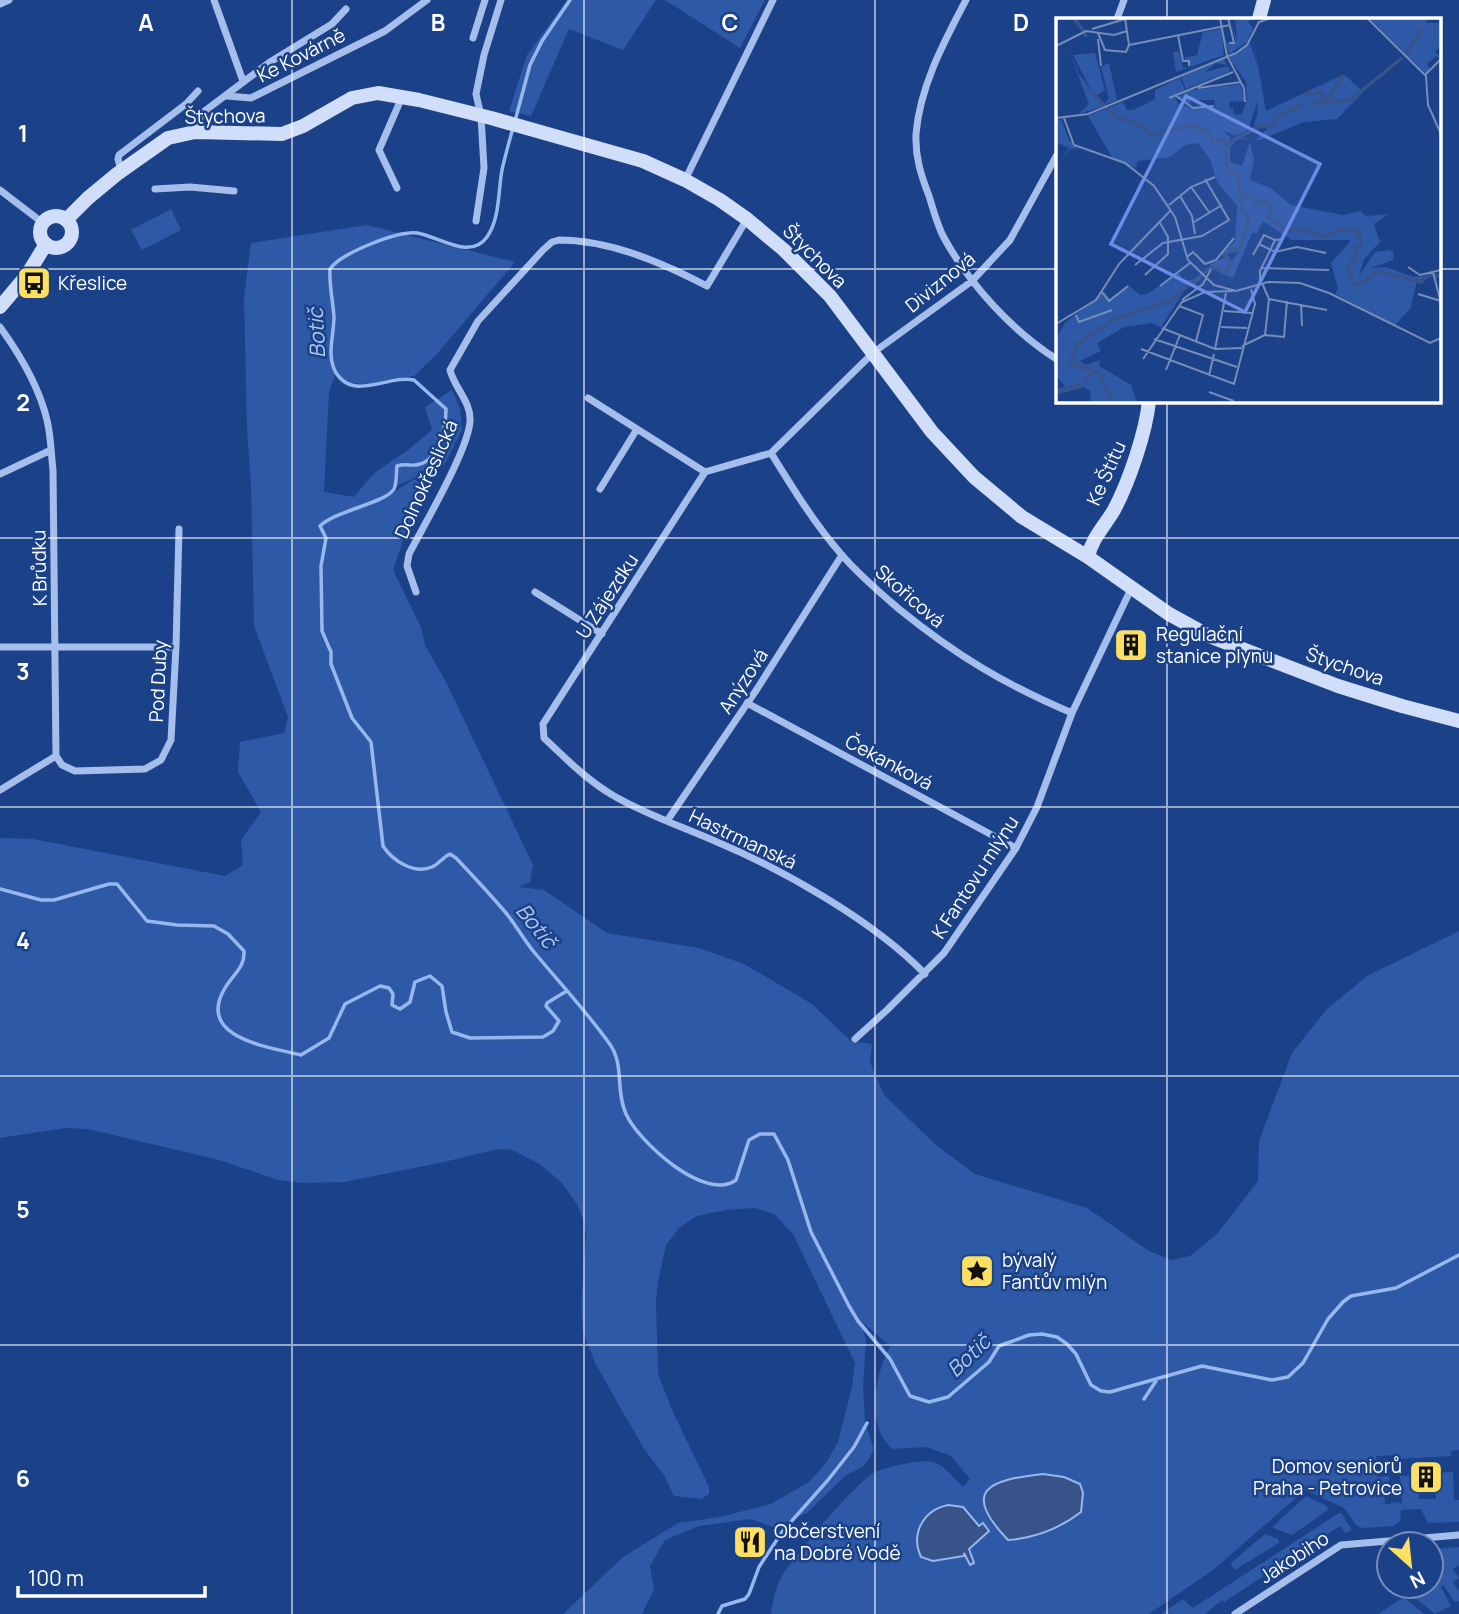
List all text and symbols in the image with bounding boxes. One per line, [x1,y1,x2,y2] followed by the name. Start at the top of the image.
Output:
[138,6,154,38] text: A
[431,6,445,38] text: B
[722,6,739,38] text: C
[1013,6,1029,38] text: D
[1056,18,1442,402] inset map
[252,22,350,88] street label: Ke Kovárně
[184,102,266,130] street label: Štychova
[18,117,28,149] text: 1
[777,218,853,294] street label: Štychova
[900,246,980,318] street label: Diviznová
[15,264,53,302] bus stop icon: Křeslice
[58,270,127,296] place label: Křeslice
[301,305,331,359] water label: Botič
[16,386,30,418] text: 2
[388,416,464,542] street label: Dolnokřeslická
[1080,437,1132,509] street label: Ke Štítu
[25,530,53,606] street label: K Brůdku
[570,548,644,644] street label: U Zájezdku
[870,559,950,633] street label: Skořicová
[1156,621,1273,669] place label: Regulační stanice plynu
[1112,626,1150,664] building icon: Regulační stanice plynu
[143,639,173,723] street label: Pod Duby
[1302,641,1388,691] street label: Štychova
[712,643,774,719] street label: Anýzová
[16,655,30,687] text: 3
[841,728,937,796] street label: Čekanková
[685,803,801,875] street label: Hastrmanská
[926,810,1024,944] street label: K Fantovu mlýnu
[510,897,565,956] water label: Botič
[16,924,30,956] text: 4
[16,1193,30,1225] text: 5
[1002,1247,1107,1295] place label: bývalý Fantův mlýn
[958,1252,996,1290] place icon: bývalý Fantův mlýn
[941,1326,998,1383] water label: Botič
[1253,1453,1402,1501] place label: Domov seniorů Praha - Petrovice
[1407,1458,1445,1496] building icon: Domov seniorů Praha - Petrovice
[16,1462,30,1494] text: 6
[774,1518,901,1566] place label: Občerstvení na Dobré Vodě
[731,1523,769,1561] restaurant icon: Občerstvení na Dobré Vodě
[1254,1525,1334,1589] street label: Jakobiho
[1375,1530,1445,1600] north arrow
[18,1554,205,1598] scale bar
[28,1564,84,1592] text: 100 m
[1406,1565,1430,1595] text: N

